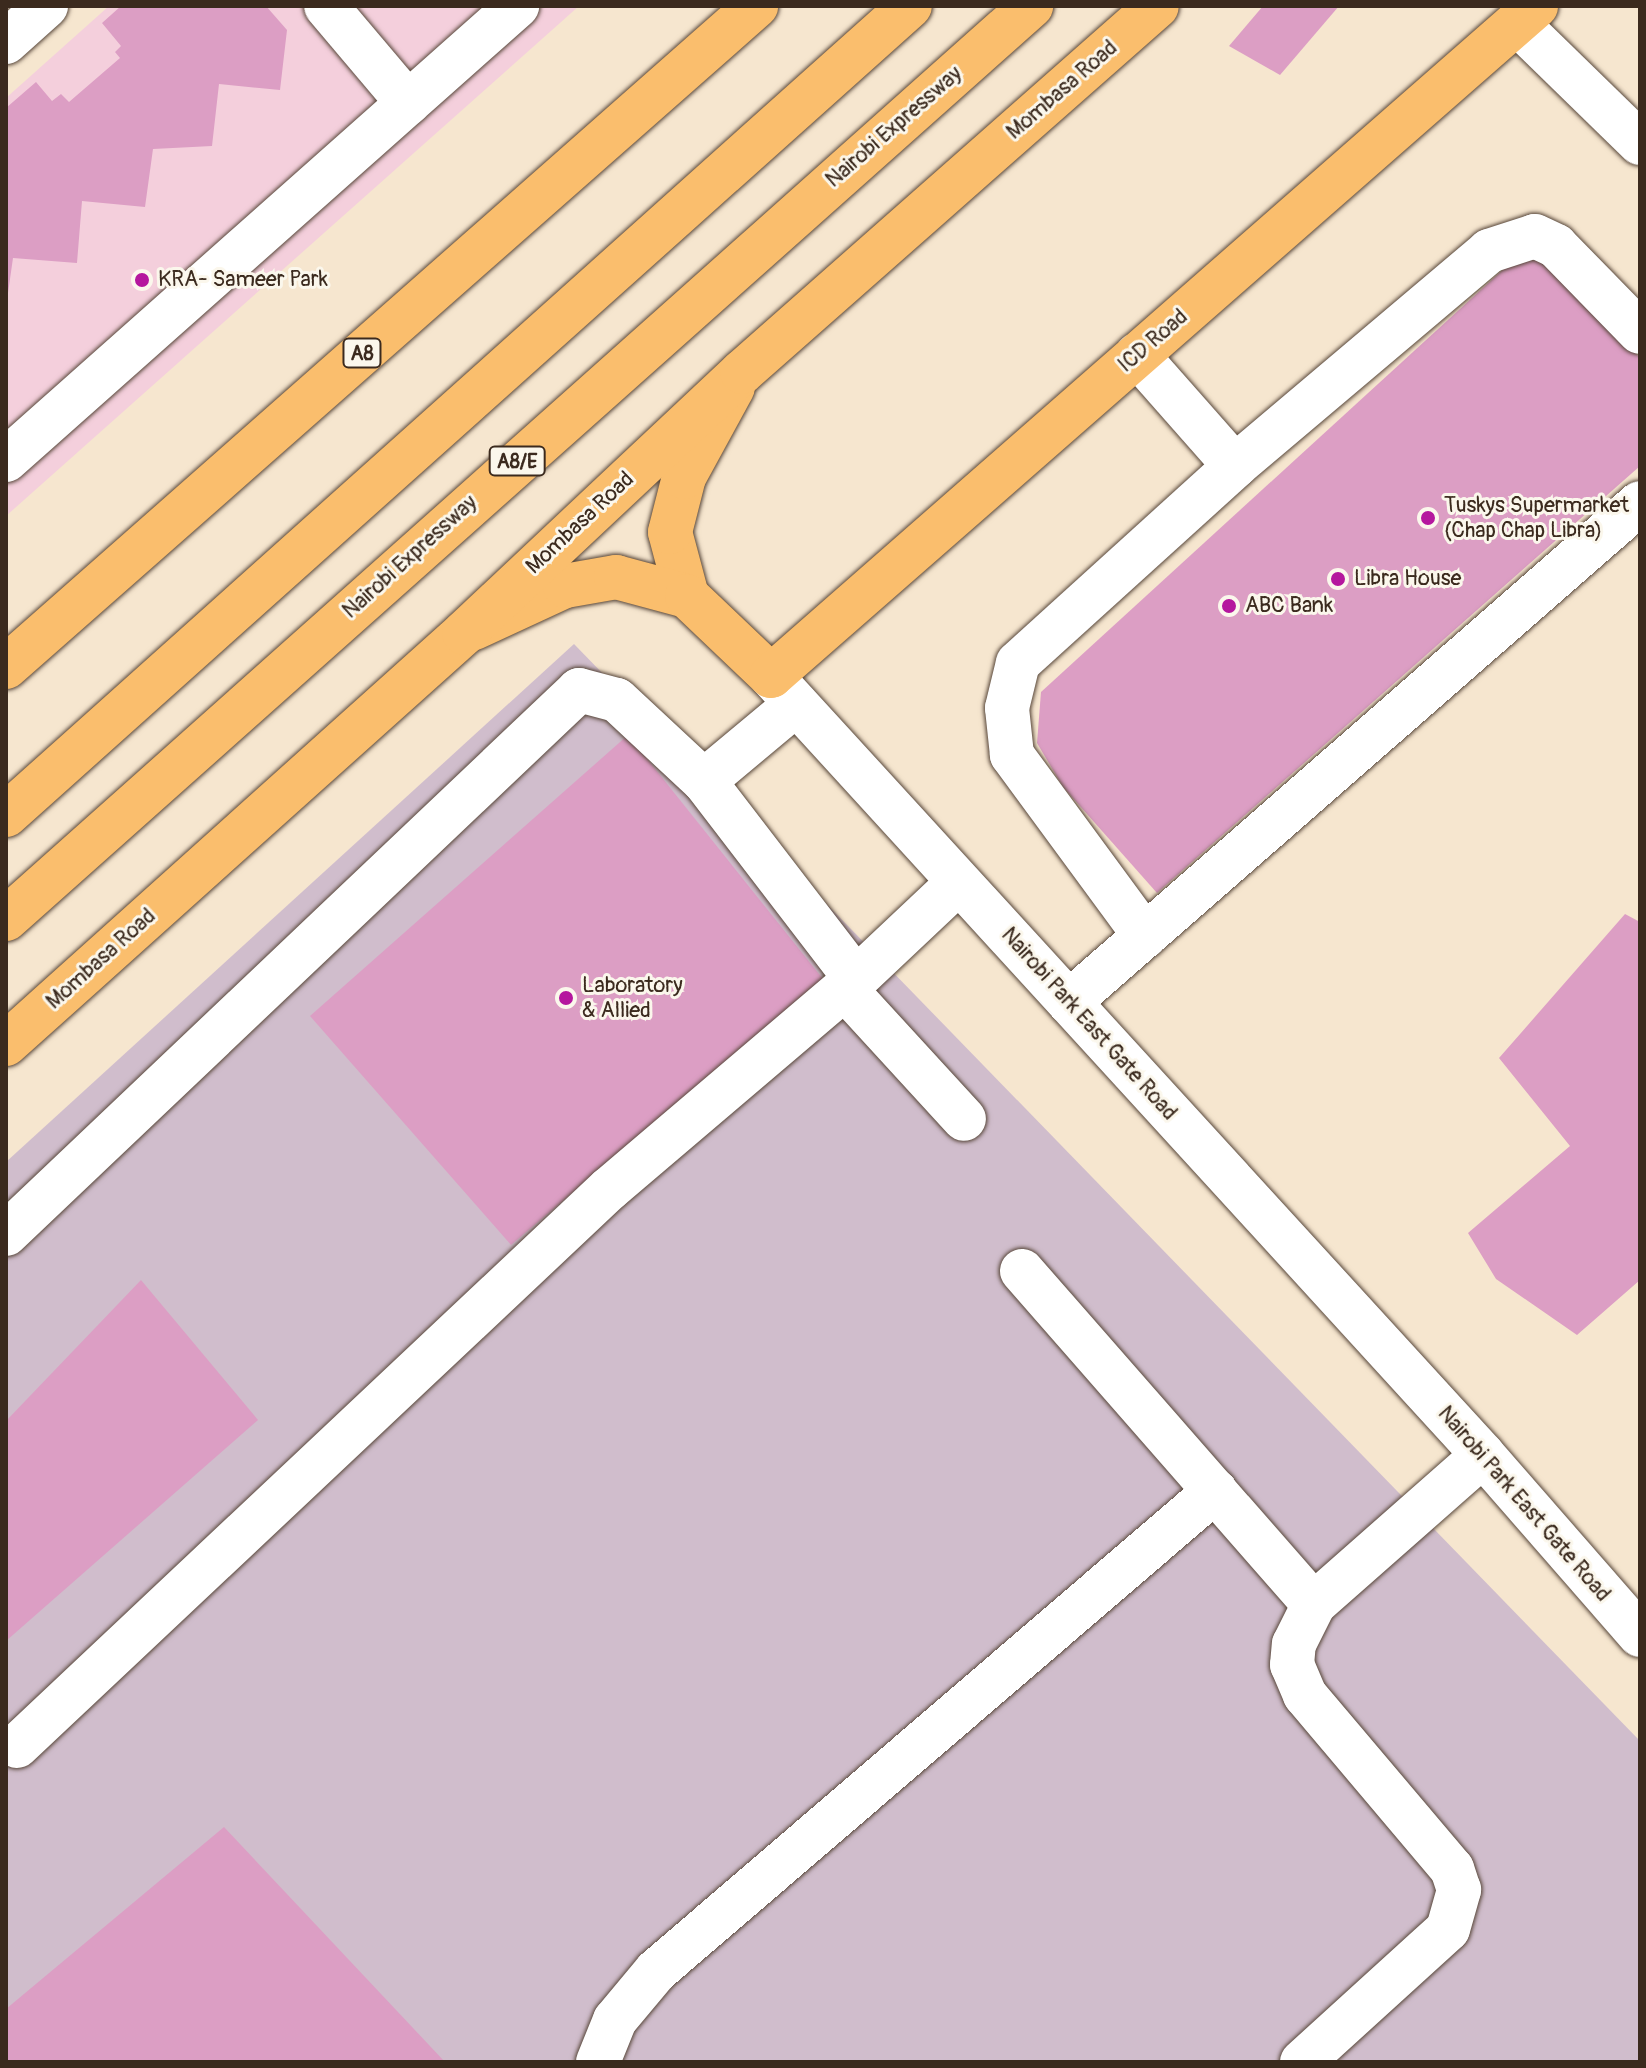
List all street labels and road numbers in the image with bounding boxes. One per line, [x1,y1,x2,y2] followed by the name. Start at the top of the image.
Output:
[1001,35,1123,145] street label: Mombasa Road
[820,61,968,193] street label: Nairobi Expressway
[1113,304,1193,378] street label: ICD Road
[342,337,382,369] road number: A8
[487,445,547,477] road number: A8/E
[521,466,639,580] street label: Mombasa Road
[337,490,483,624] street label: Nairobi Expressway
[41,903,161,1015] street label: Mombasa Road
[995,922,1183,1126] street label: Nairobi Park East Gate Road
[1432,1401,1616,1607] street label: Nairobi Park East Gate Road

